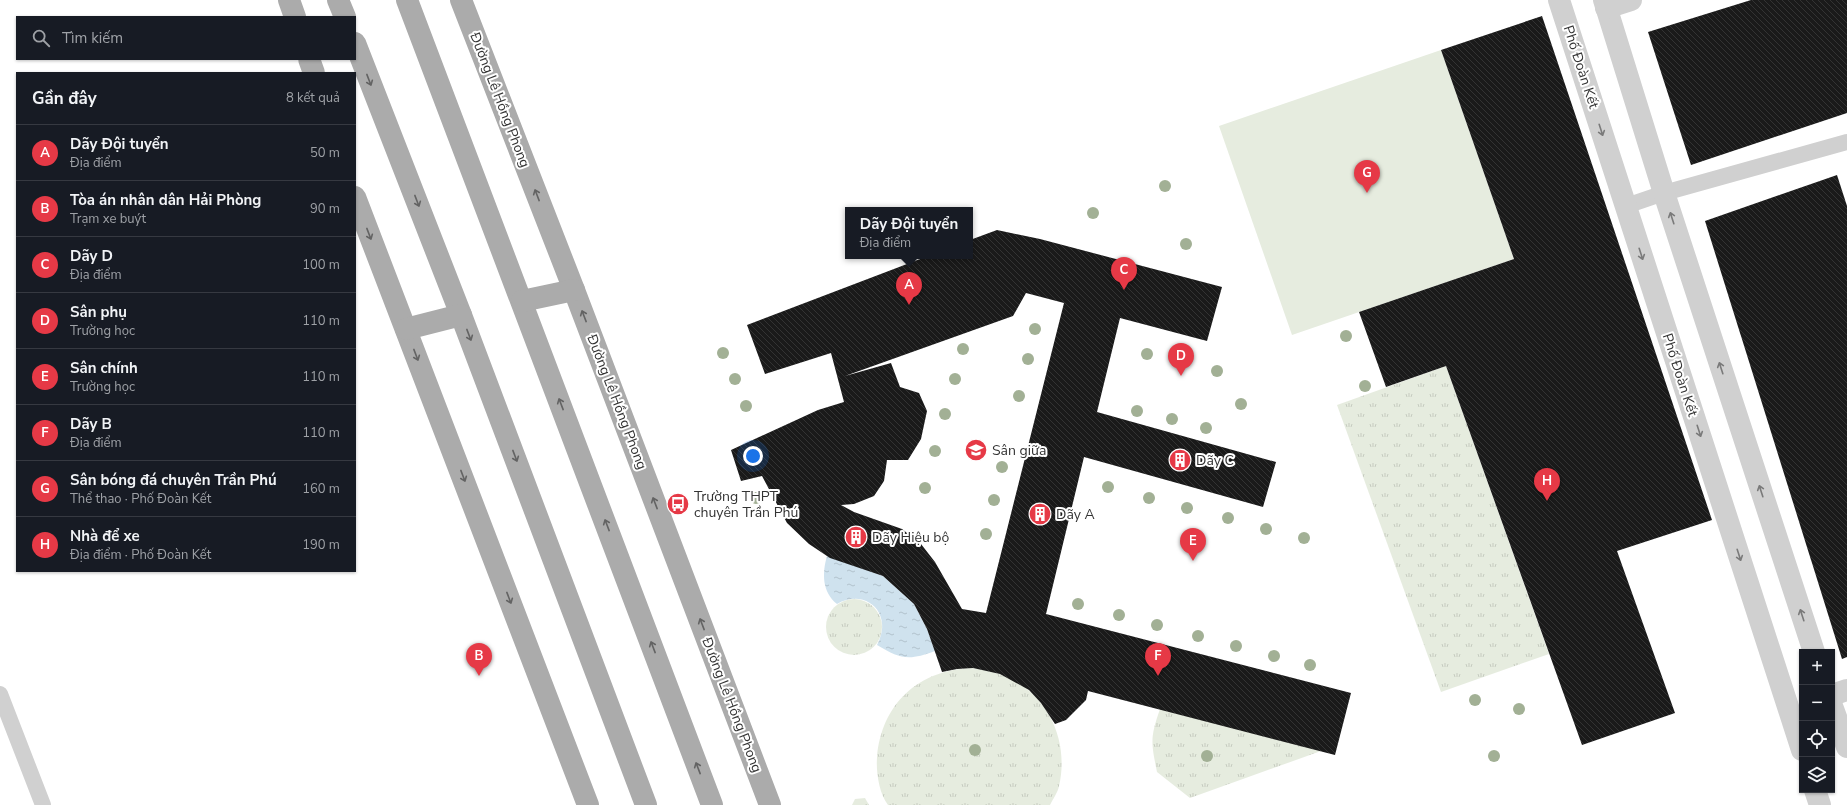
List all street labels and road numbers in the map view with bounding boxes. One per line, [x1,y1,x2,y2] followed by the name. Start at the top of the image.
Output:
[1559,23,1603,111] street label: Phố Đoàn Kết
[465,29,535,170] street label: Đường Lê Hồng Phong
[582,331,652,472] street label: Đường Lê Hồng Phong
[1658,331,1702,419] street label: Phố Đoàn Kết
[697,634,767,775] street label: Đường Lê Hồng Phong

